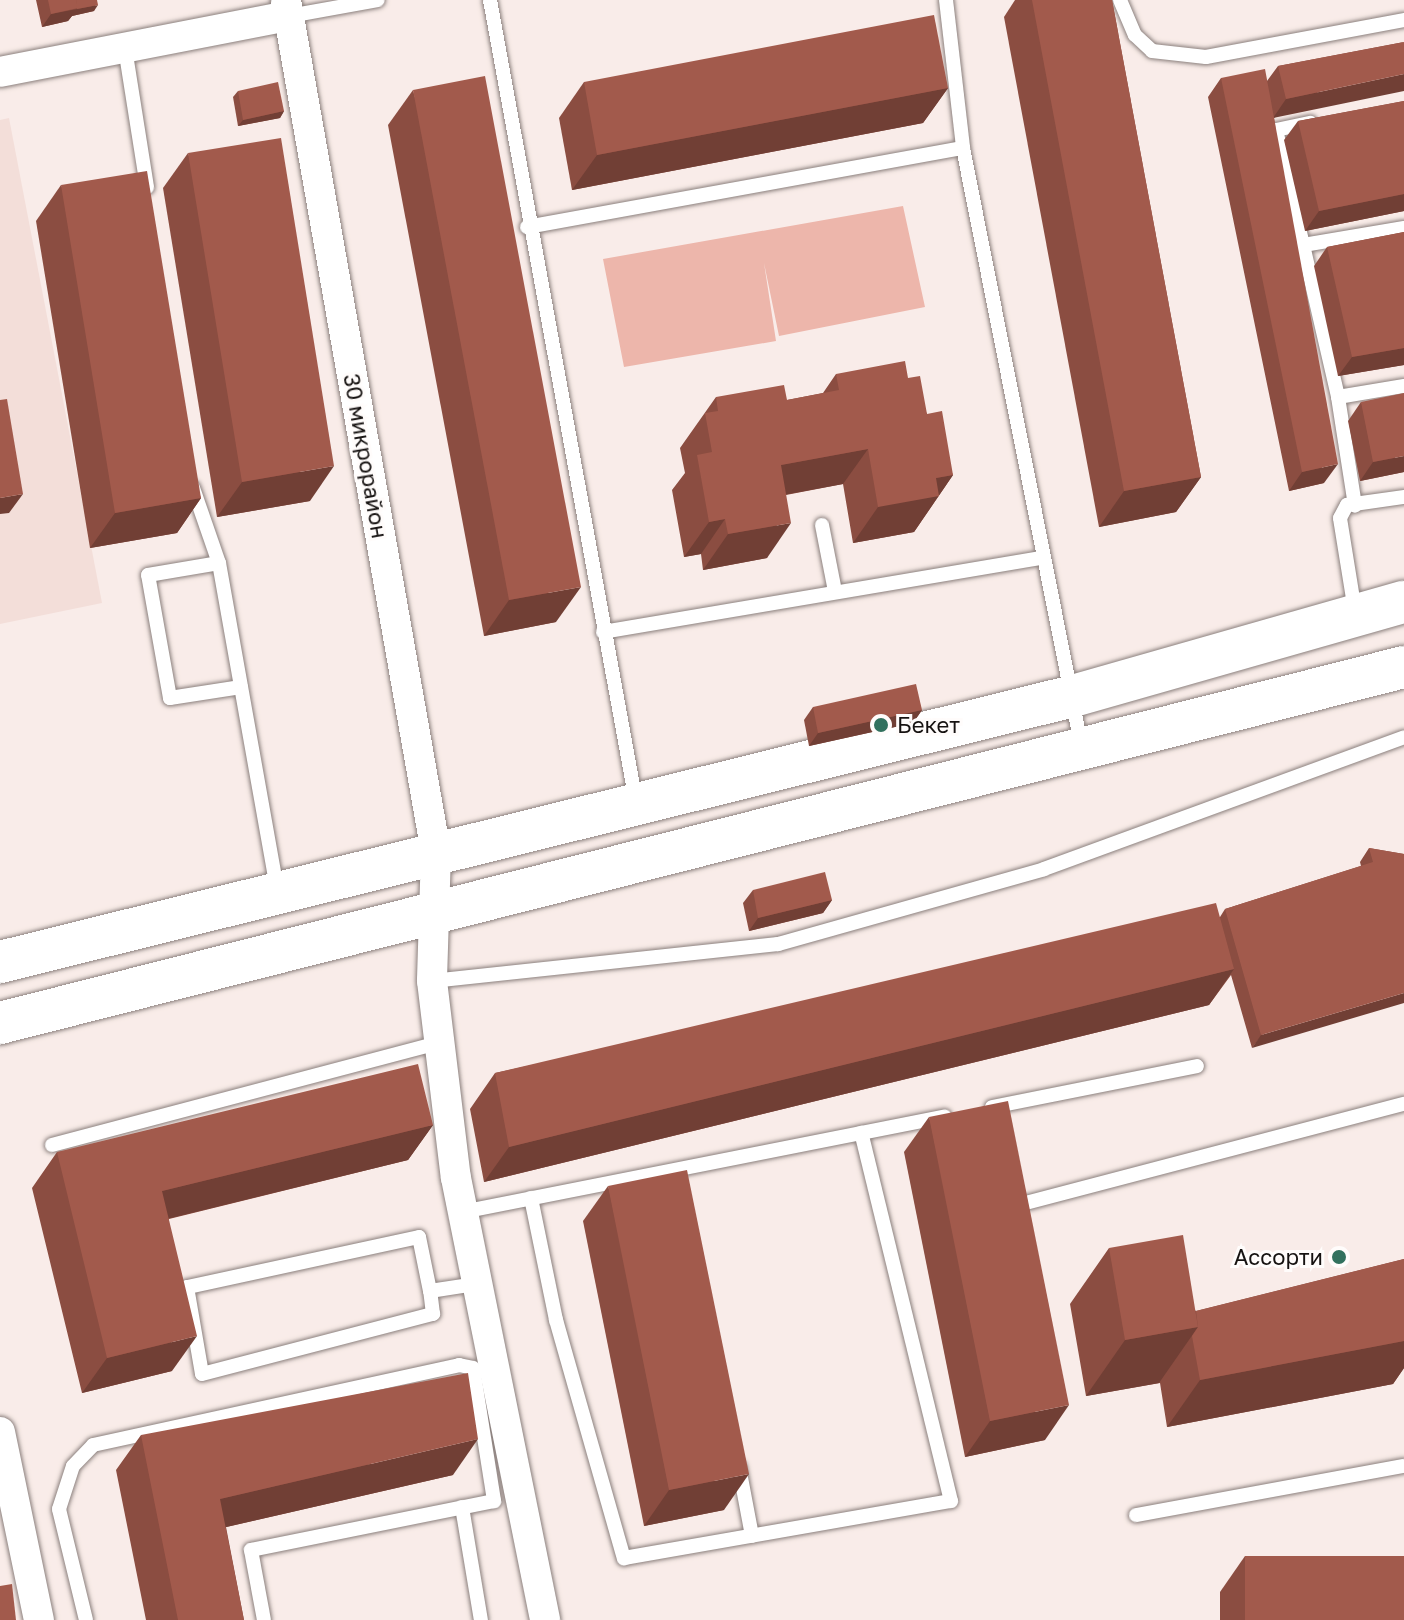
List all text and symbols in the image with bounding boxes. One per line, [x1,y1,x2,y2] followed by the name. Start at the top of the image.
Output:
[339,372,393,540] street label: 30 микрорайон
[897,712,960,738] place label: Бекет
[872,716,890,734] marker: Бекет
[1234,1244,1323,1270] place label: Ассорти
[1330,1248,1348,1266] marker: Ассорти

